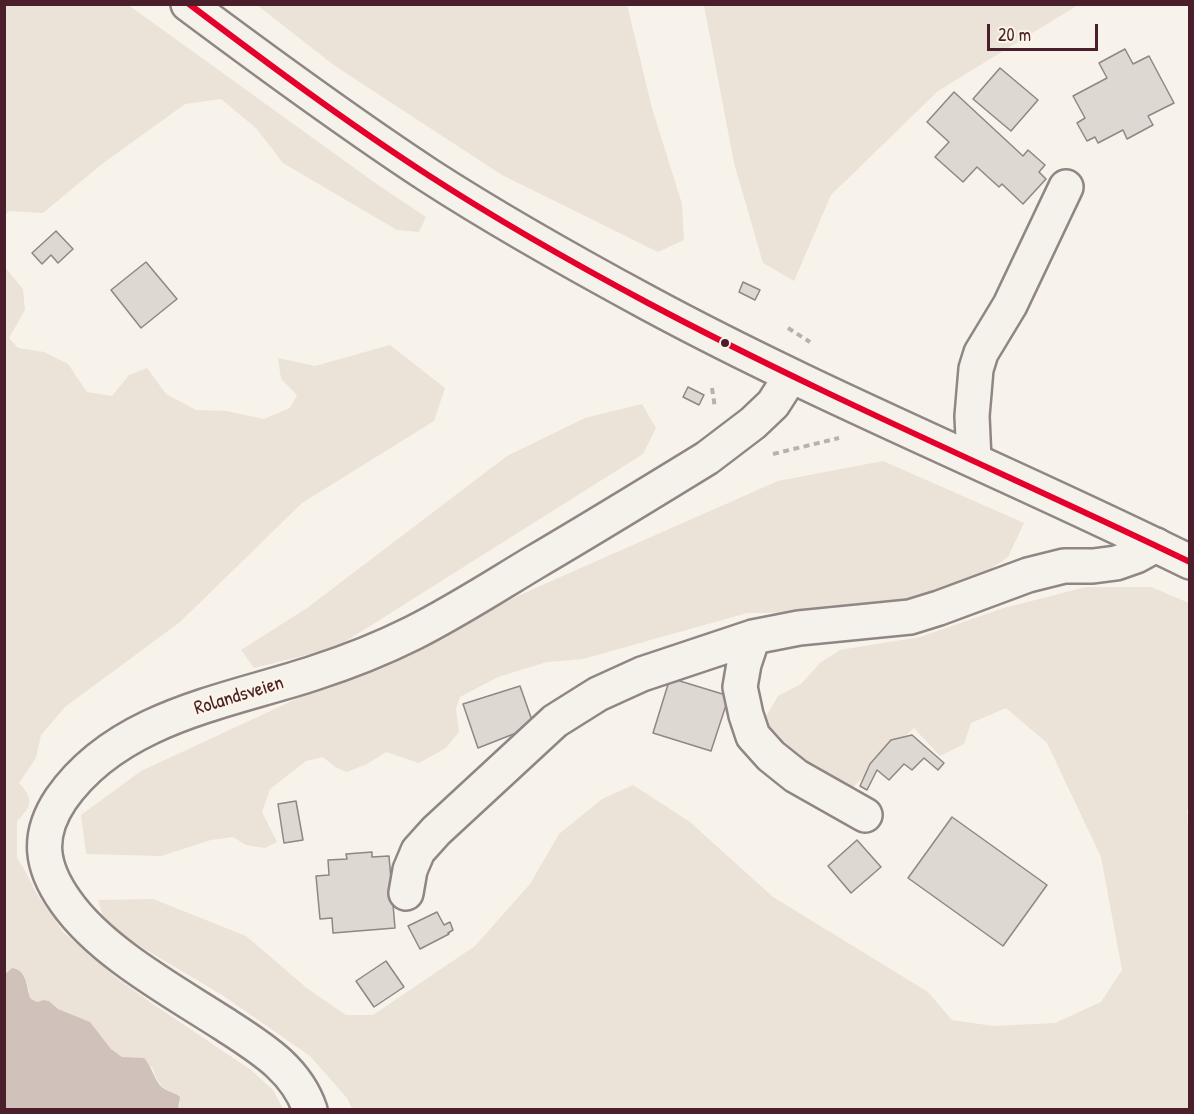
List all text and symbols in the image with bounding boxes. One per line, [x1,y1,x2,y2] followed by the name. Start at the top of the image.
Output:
[990,12,1101,50] scale bar
[998,22,1031,47] text: 20 m
[719,337,731,349] unlabelled marker
[191,671,287,721] street label: Rolandsveien

